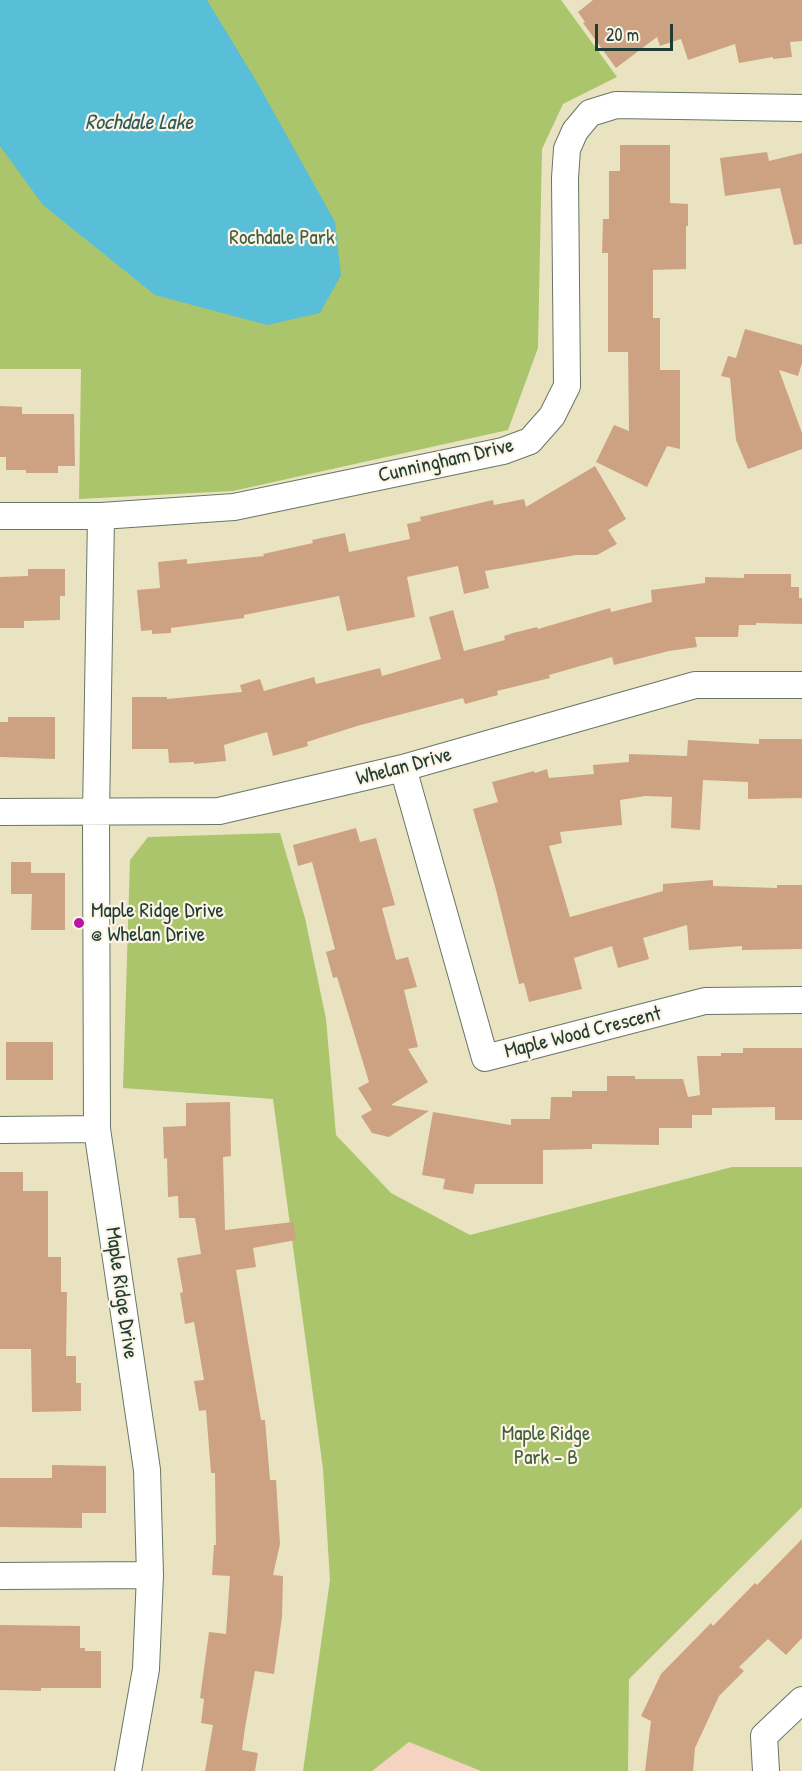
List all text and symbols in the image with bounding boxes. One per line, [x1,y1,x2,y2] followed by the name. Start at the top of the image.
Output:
[598,12,676,50] scale bar
[606,22,639,47] text: 20 m
[85,110,193,136] water label: Rochdale Lake
[229,225,335,251] park label: Rochdale Park
[376,433,516,489] street label: Cunningham Drive
[354,742,454,792] street label: Whelan Drive
[91,898,224,948] place label: Maple Ridge Drive @ Whelan Drive
[72,916,86,930] marker: Maple Ridge Drive @ Whelan Drive
[502,1001,664,1065] street label: Maple Wood Crescent
[99,1225,143,1361] street label: Maple Ridge Drive
[502,1421,590,1471] park label: Maple Ridge Park - B

